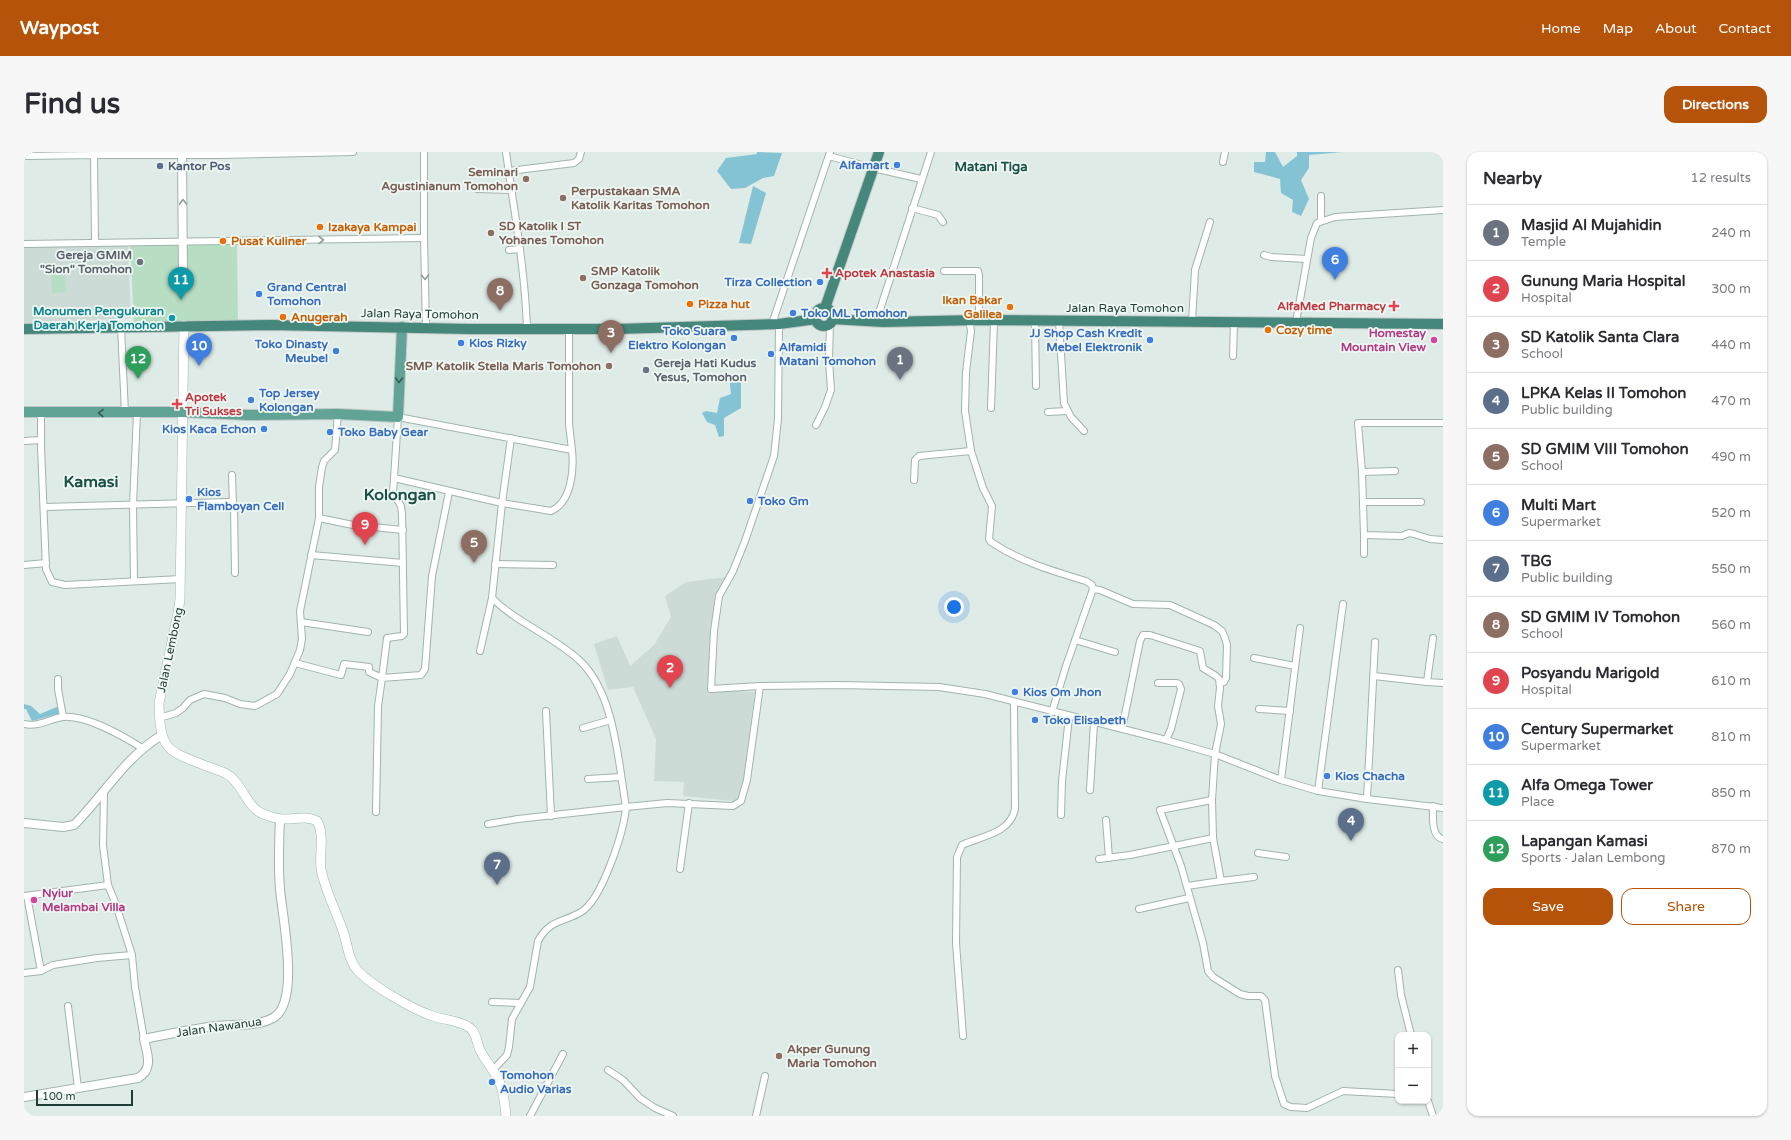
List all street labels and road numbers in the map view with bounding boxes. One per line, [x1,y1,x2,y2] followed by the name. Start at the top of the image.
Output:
[1066,301,1184,315] street label: Jalan Raya Tomohon
[361,306,479,322] street label: Jalan Raya Tomohon
[154,606,186,694] street label: Jalan Lembong
[175,1014,263,1040] street label: Jalan Nawanua

